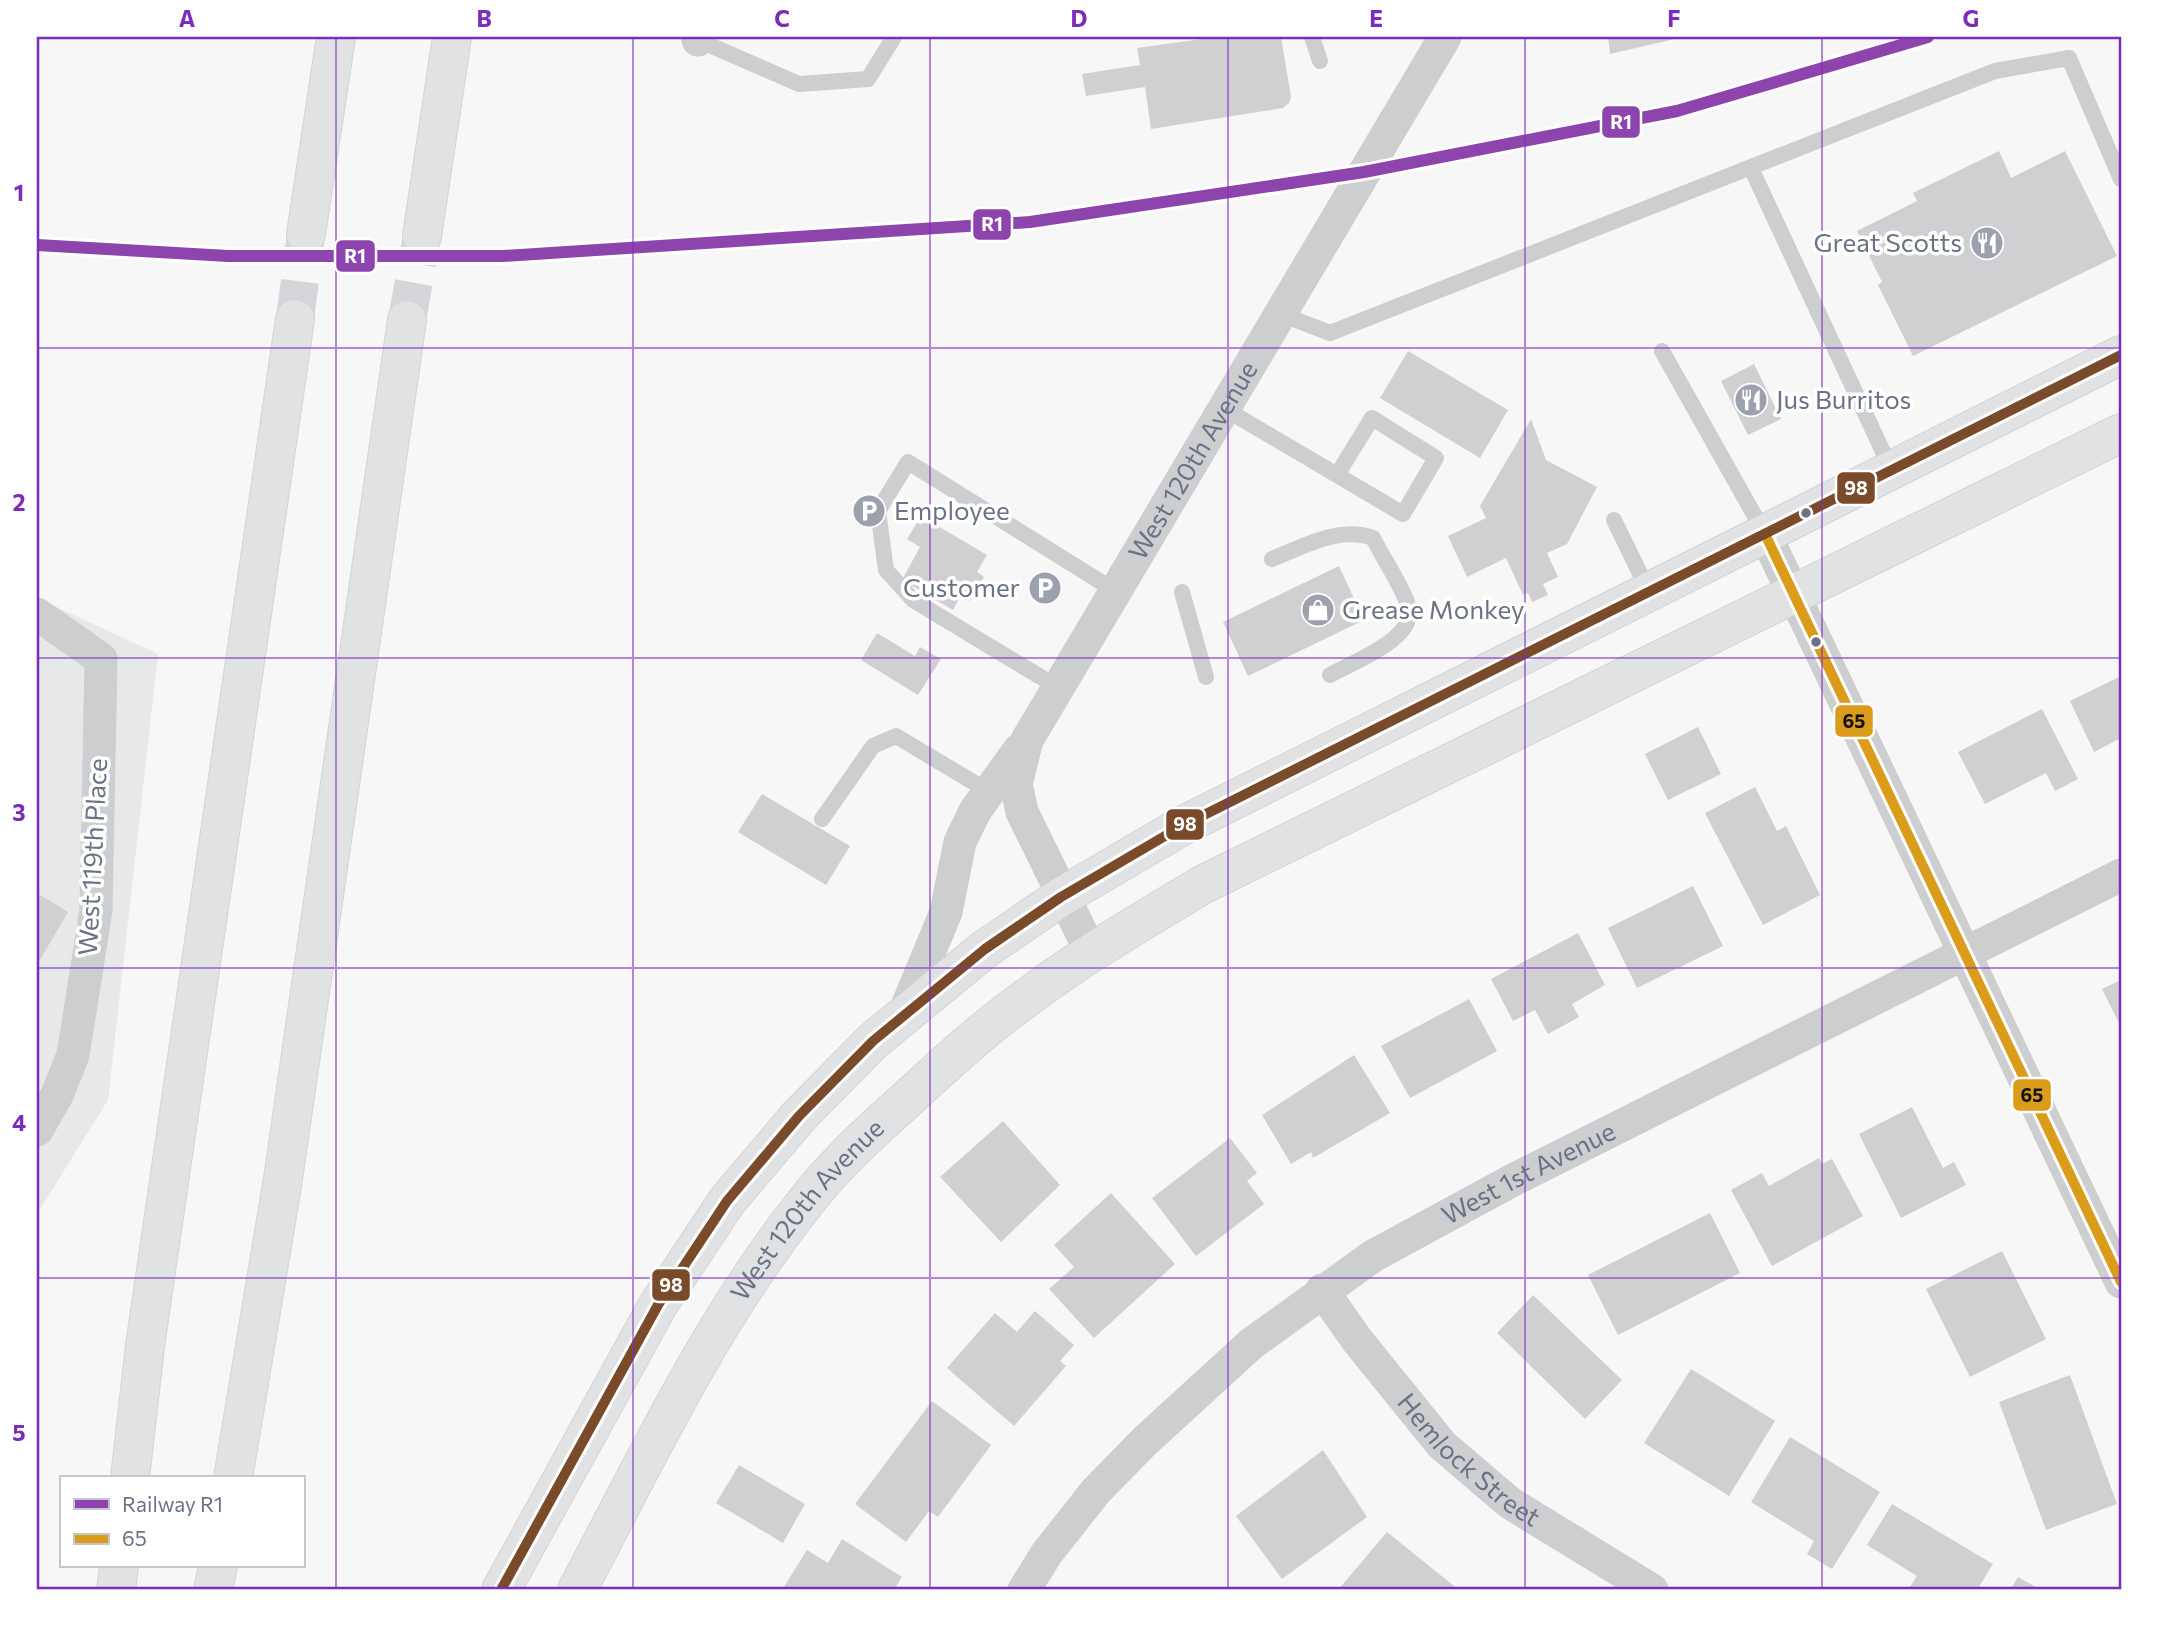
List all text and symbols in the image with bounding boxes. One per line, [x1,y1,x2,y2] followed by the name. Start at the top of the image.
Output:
[179,4,196,32] text: A
[476,4,492,32] text: B
[774,4,790,32] text: C
[1071,4,1088,32] text: D
[1369,4,1383,32] text: E
[1667,4,1681,32] text: F
[1963,4,1979,32] text: G
[1601,105,1641,139] line badge: R1
[1610,110,1632,133] text: R1
[14,178,24,206] text: 1
[972,208,1012,241] line badge: R1
[981,212,1003,235] text: R1
[1968,224,2006,262] restaurant icon: Great Scotts
[1813,226,1962,257] place label: Great Scotts
[335,239,376,273] line badge: R1
[344,244,366,267] text: R1
[1121,355,1263,565] street label: West 120th Avenue
[1732,381,1770,419] restaurant icon: Jus Burritos
[1776,383,1911,414] place label: Jus Burritos
[1836,471,1876,505] line badge: 98
[1844,476,1868,499] text: 98
[12,488,26,516] text: 2
[850,492,888,530] parking icon: Employee
[894,494,1010,525] place label: Employee
[1799,506,1813,520] unlabelled marker
[1026,569,1064,607] parking icon: Customer
[903,571,1020,602] place label: Customer
[1299,591,1337,629] shop icon: Grease Monkey
[1342,593,1524,624] place label: Grease Monkey
[1809,635,1823,649] unlabelled marker
[1834,704,1874,738] line badge: 65
[1843,709,1865,732] text: 65
[71,758,112,956] street label: West 119th Place
[12,798,26,826] text: 3
[1165,808,1205,841] line badge: 98
[1173,812,1197,835] text: 98
[2012,1078,2052,1112] line badge: 65
[2021,1083,2043,1106] text: 65
[12,1108,26,1136] text: 4
[723,1111,889,1306] street label: West 120th Avenue
[1436,1114,1620,1230] street label: West 1st Avenue
[651,1268,691,1302] line badge: 98
[659,1273,683,1296] text: 98
[1392,1386,1546,1532] street label: Hemlock Street
[12,1418,26,1446] text: 5
[60,1476,304,1568] legend
[122,1491,223,1516] text: Railway R1
[122,1525,147,1550] text: 65

